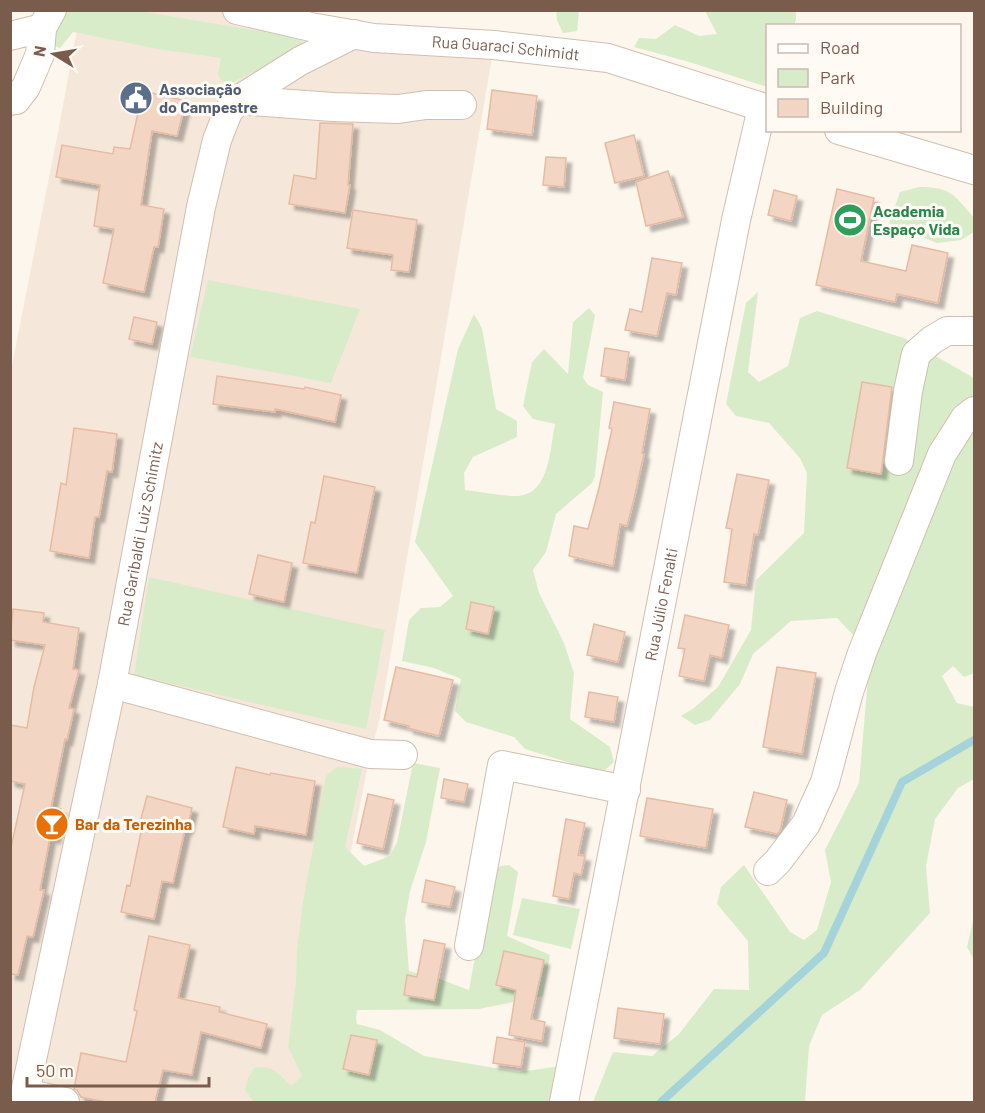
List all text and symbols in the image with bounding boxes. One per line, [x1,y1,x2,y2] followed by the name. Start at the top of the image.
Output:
[24,24,84,84] north arrow
[766,24,961,132] legend
[431,31,581,64] street label: Rua Guaraci Schimidt
[820,36,860,58] text: Road
[28,44,49,58] text: N
[820,66,855,88] text: Park
[159,79,258,116] place label: Associação do Campestre
[118,80,154,116] public building icon: Associação do Campestre
[820,96,883,118] text: Building
[873,201,960,238] place label: Academia Espaço Vida
[832,202,868,238] sports icon: Academia Espaço Vida
[113,440,166,628] street label: Rua Garibaldi Luiz Schimitz
[640,546,681,662] street label: Rua Júlio Fenalti
[34,806,70,842] bar icon: Bar da Terezinha
[75,814,192,833] place label: Bar da Terezinha
[27,1050,208,1088] scale bar
[36,1059,74,1081] text: 50 m

